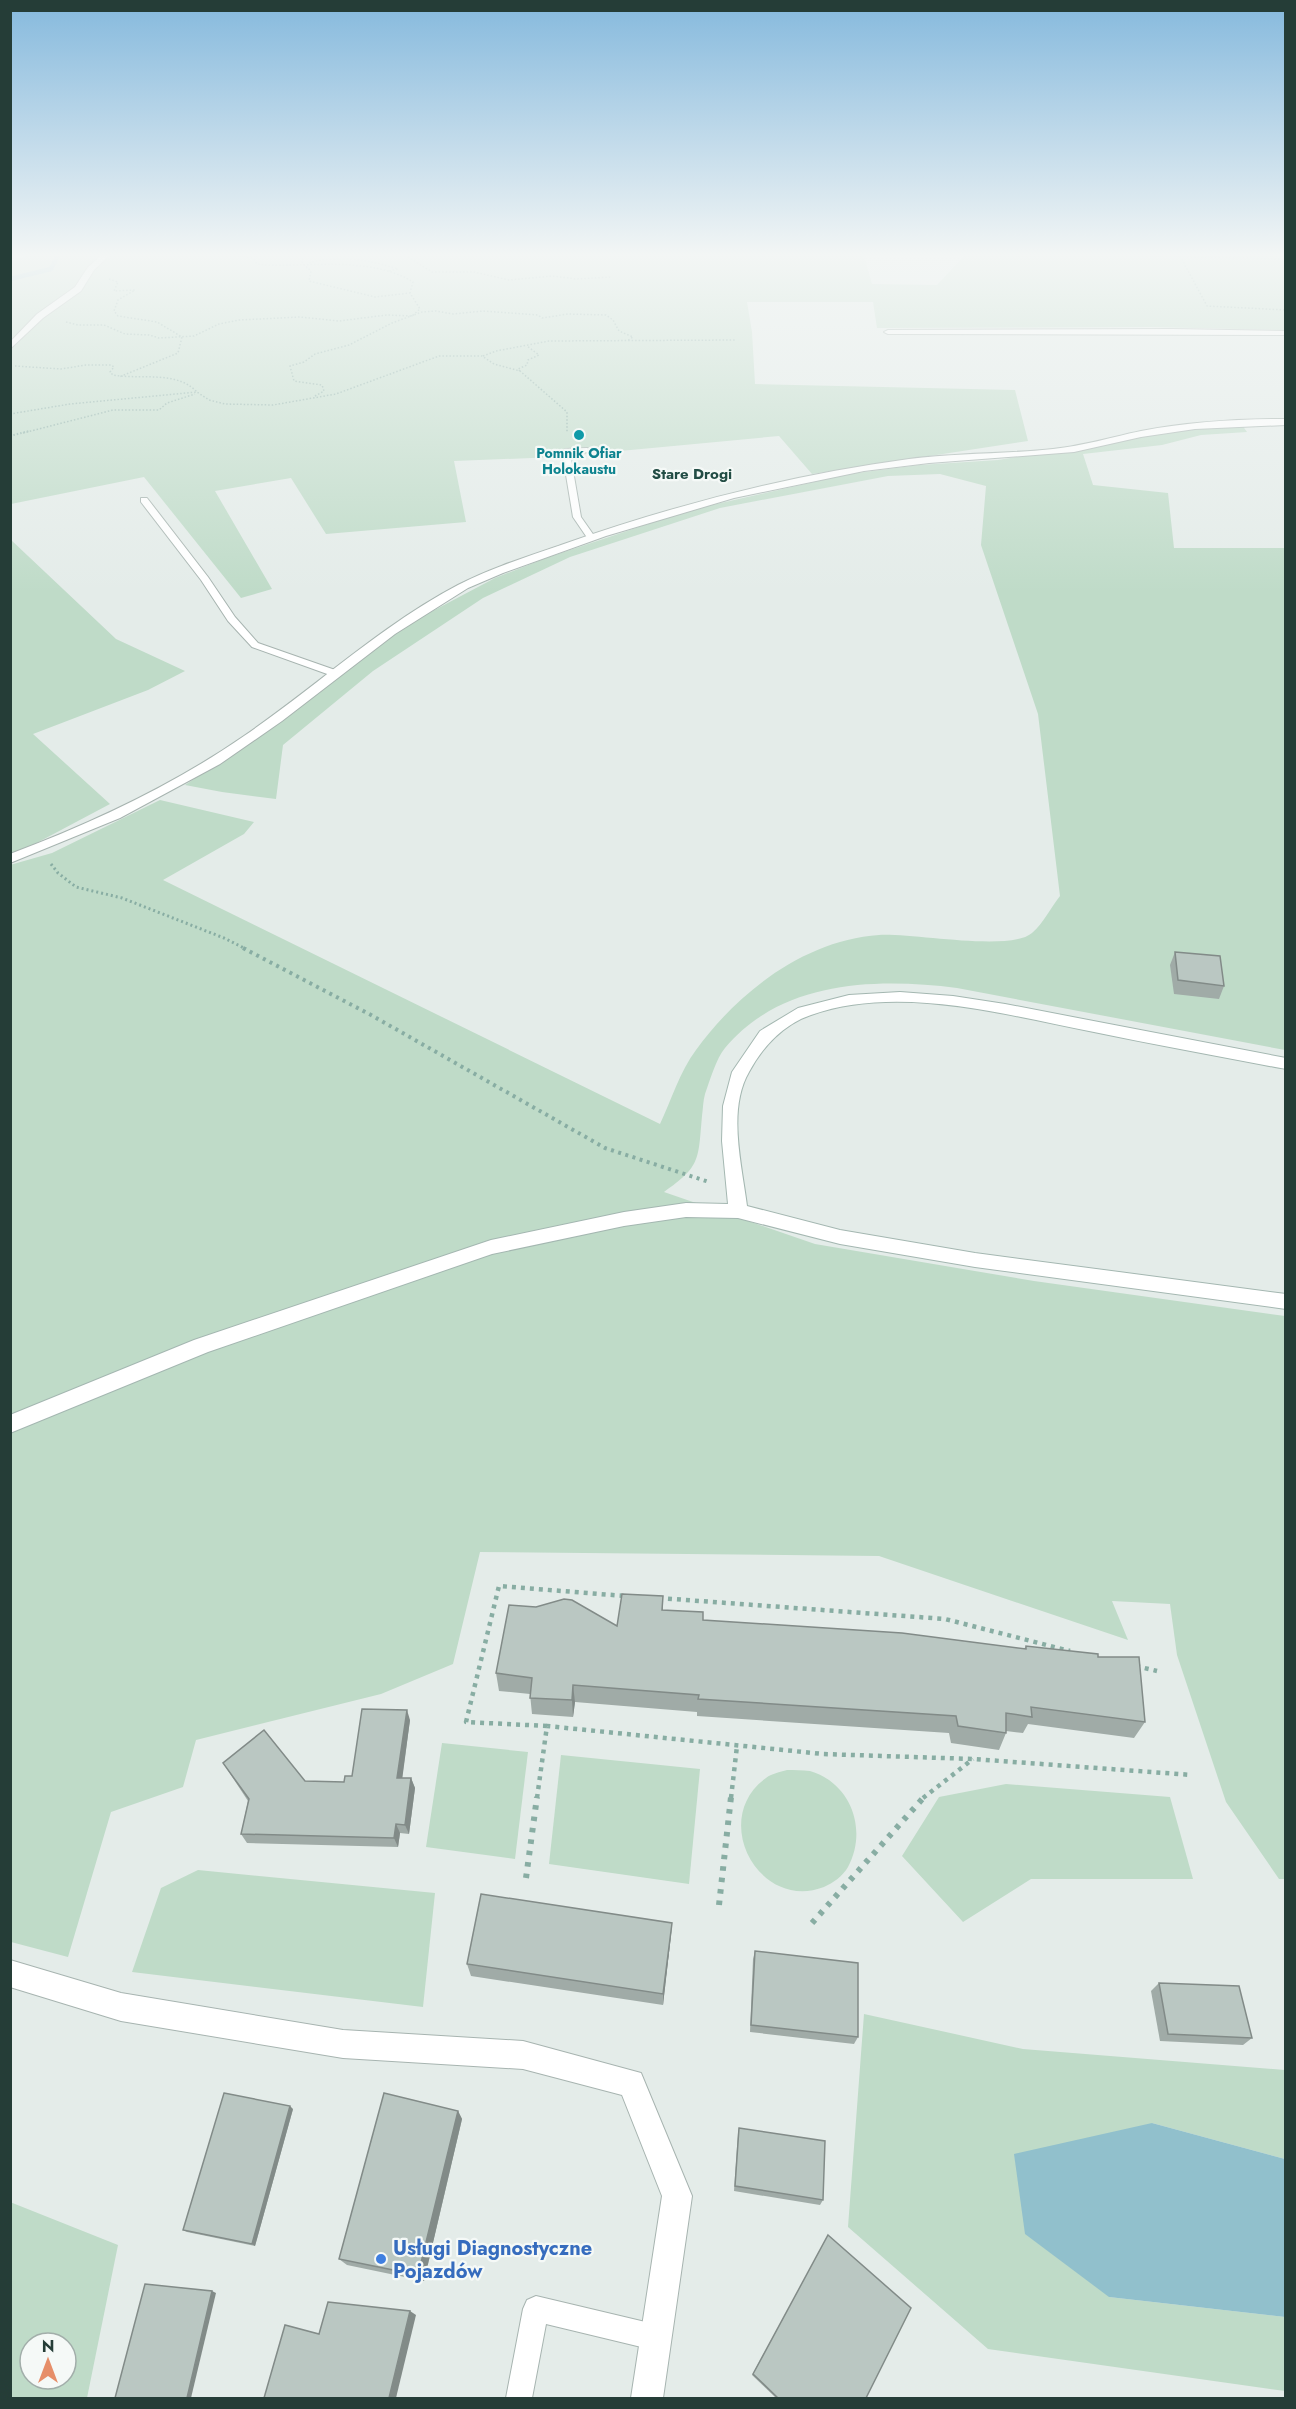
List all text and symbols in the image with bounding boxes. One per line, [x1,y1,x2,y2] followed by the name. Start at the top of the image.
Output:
[572,428,586,442] marker: Pomnik Ofiar Holokaustu
[536,443,622,479] place label: Pomnik Ofiar Holokaustu
[652,463,732,485] district label: Stare Drogi
[393,2234,592,2286] place label: Usługi Diagnostyczne Pojazdów
[374,2252,388,2266] marker: Usługi Diagnostyczne Pojazdów
[18,2331,78,2391] north arrow
[42,2335,54,2358] text: N

